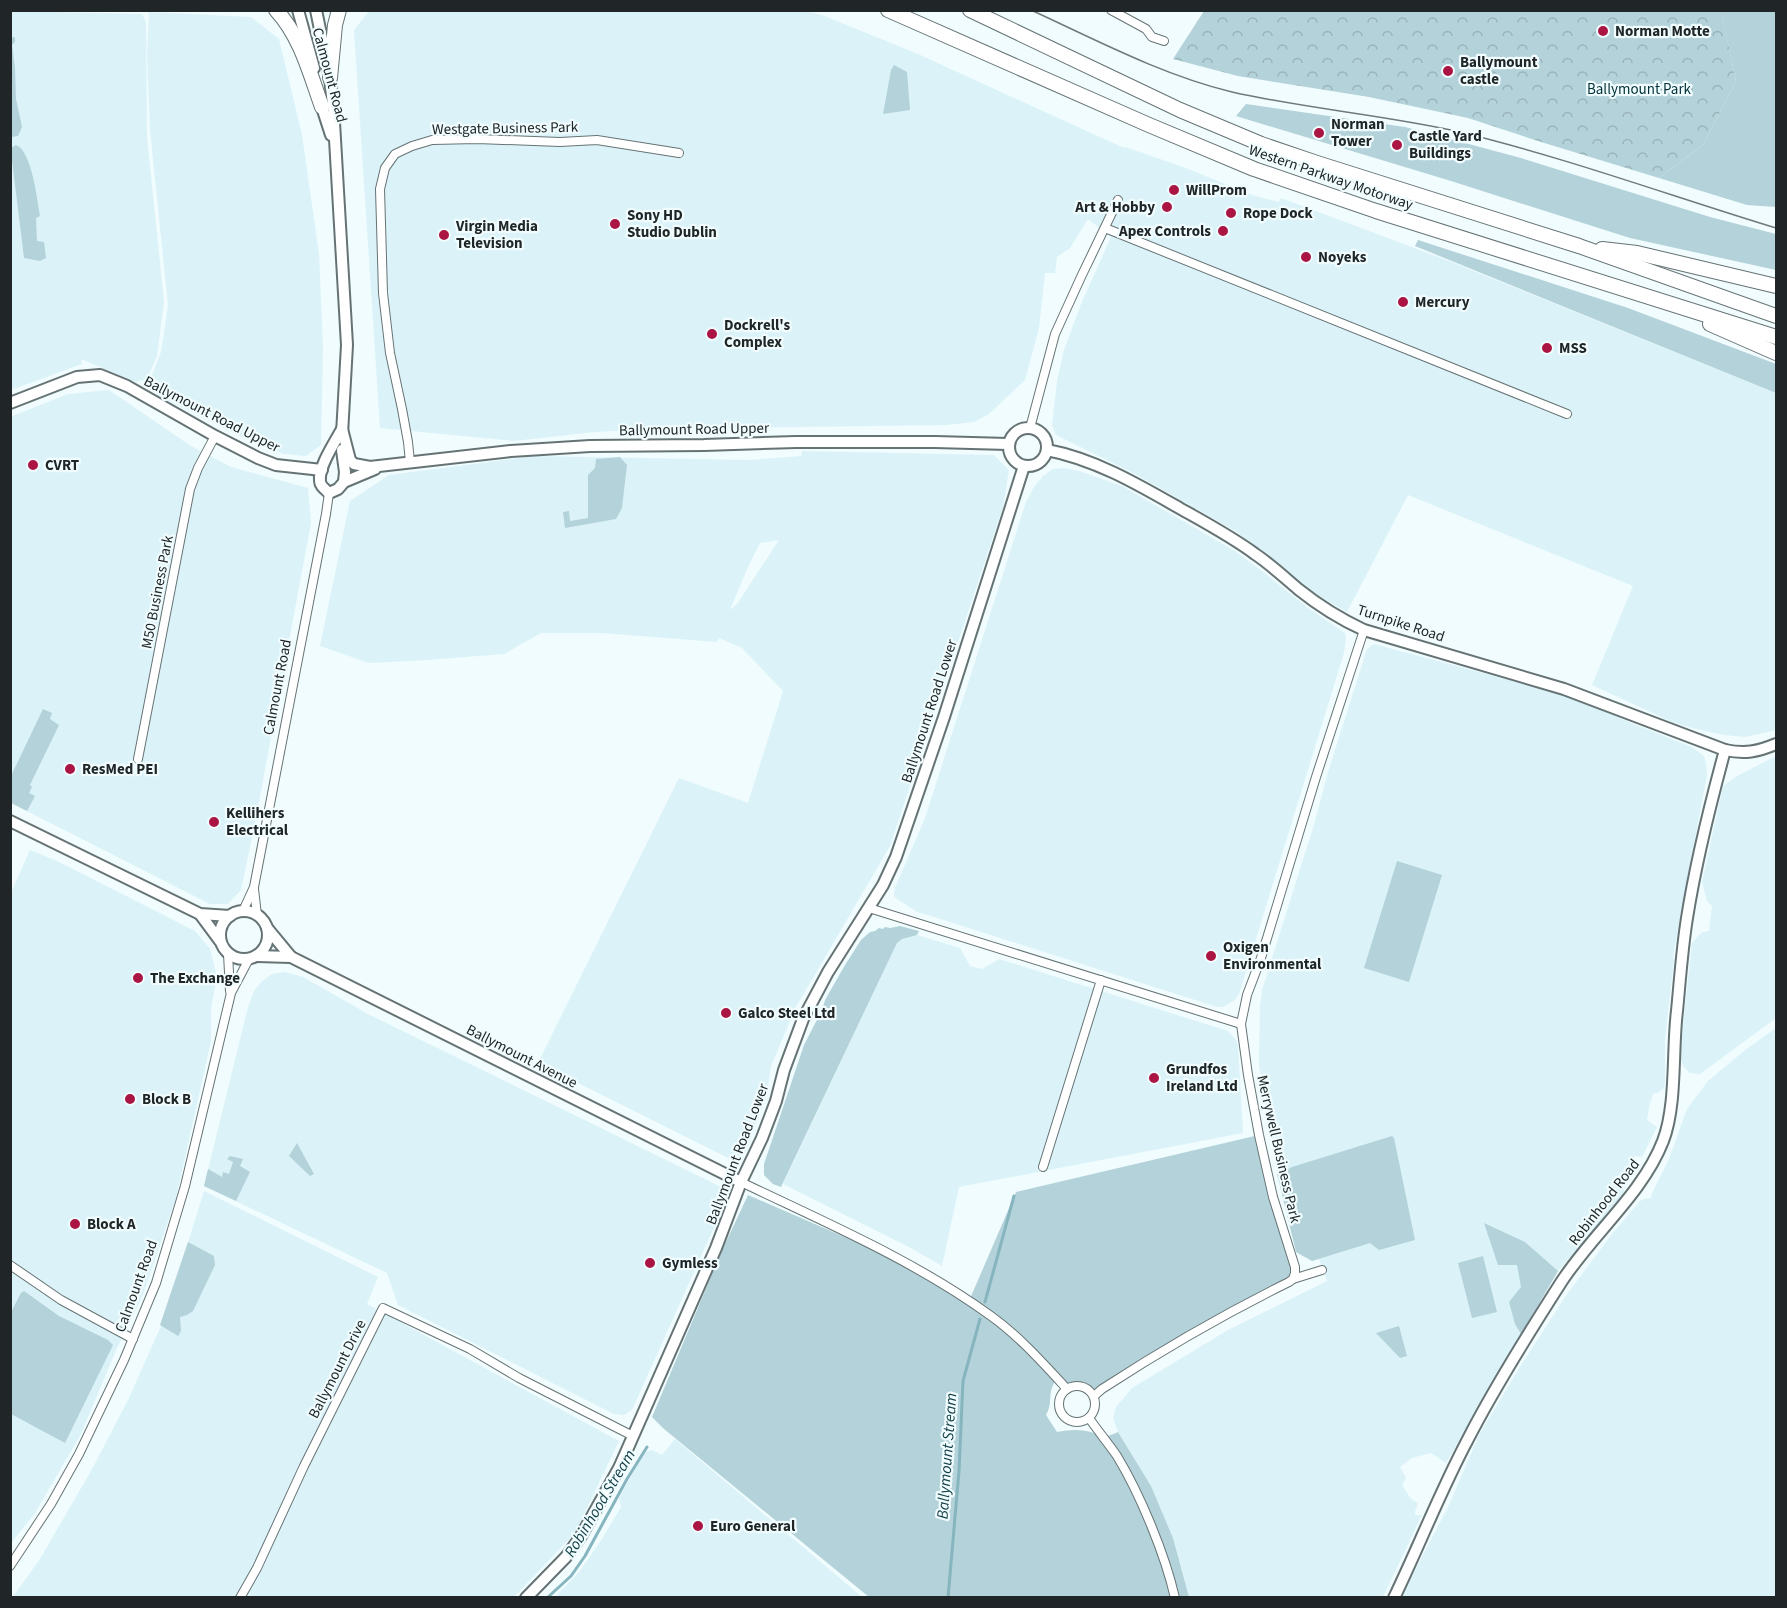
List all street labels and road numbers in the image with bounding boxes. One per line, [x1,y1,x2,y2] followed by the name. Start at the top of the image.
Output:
[307,25,352,125] street label: Calmount Road
[432,117,579,140] street label: Westgate Business Park
[1246,139,1416,216] street label: Western Parkway Motorway
[140,371,284,458] street label: Ballymount Road Upper
[619,418,770,441] street label: Ballymount Road Upper
[136,533,179,651] street label: M50 Business Park
[1354,599,1447,647] street label: Turnpike Road
[896,636,963,786] street label: Ballymount Road Lower
[258,637,297,737] street label: Calmount Road
[463,1019,581,1094] street label: Ballymount Avenue
[1251,1073,1306,1226] street label: Merrywell Business Park
[701,1080,774,1228] street label: Ballymount Road Lower
[1564,1155,1645,1250] street label: Robinhood Road
[110,1237,163,1335] street label: Calmount Road
[303,1316,371,1422] street label: Ballymount Drive

